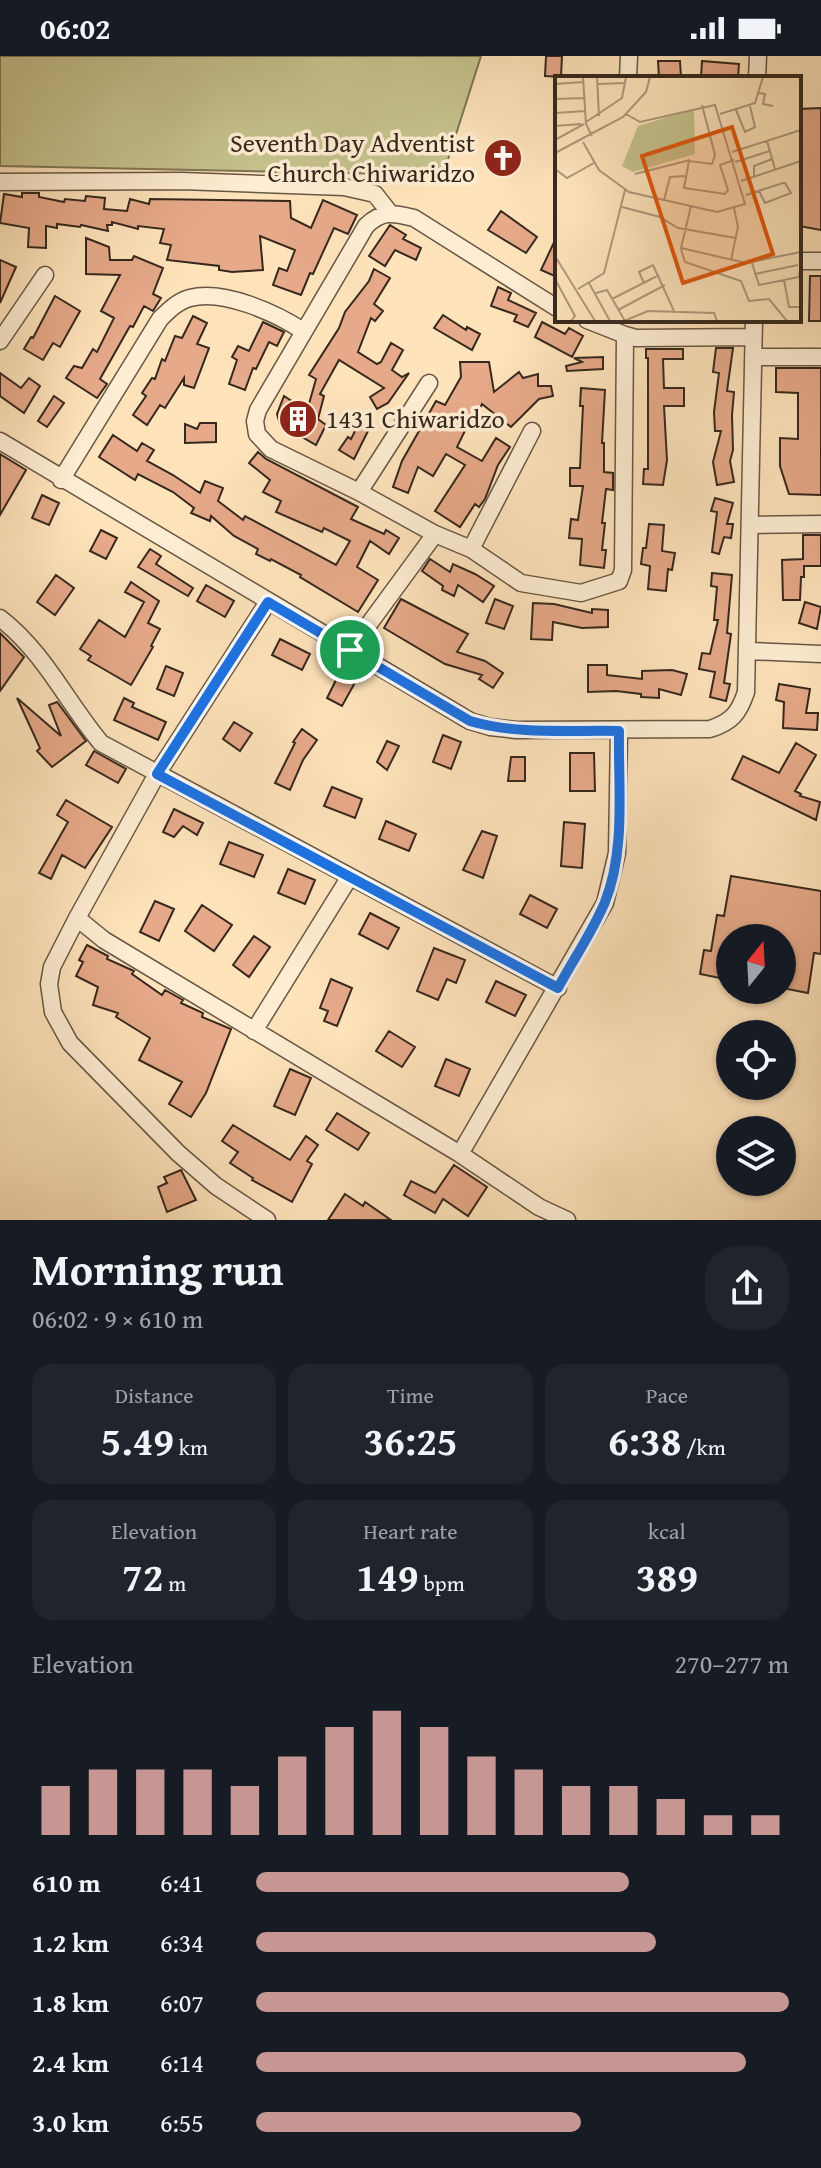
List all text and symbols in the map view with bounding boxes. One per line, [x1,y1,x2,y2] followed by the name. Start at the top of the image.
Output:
[40,6,111,50] text: 06:02
[555,76,801,322] inset map
[230,123,475,192] place label: Seventh Day Adventist Church Chiwaridzo
[482,137,524,179] church icon: Seventh Day Adventist Church Chiwaridzo
[277,398,319,440] building icon: 1431 Chiwaridzo
[326,399,505,438] place label: 1431 Chiwaridzo
[316,616,384,684] pin
[328,628,372,672] icon: arrive
[716,924,796,1004] north arrow
[716,924,796,1196] map controls
[716,1020,796,1100] button: locate
[716,1116,796,1196] button: layers
[32,1237,283,1301] text: Morning run
[705,1246,789,1330] button: share
[32,1299,203,1338] text: 06:02 · 9 × 610 m
[115,1379,194,1411] text: Distance
[387,1379,434,1411] text: Time
[646,1379,688,1411] text: Pace
[100,1411,174,1470] text: 5.49
[363,1411,458,1470] text: 36:25
[608,1411,681,1470] text: 6:38
[174,1431,208,1463] text: km
[681,1431,726,1463] text: /km
[111,1515,197,1547] text: Elevation
[363,1515,458,1547] text: Heart rate
[648,1515,686,1547] text: kcal
[122,1547,163,1606] text: 72
[356,1547,419,1606] text: 149
[636,1547,698,1606] text: 389
[163,1567,186,1599] text: m
[419,1567,465,1599] text: bpm
[32,1644,134,1683] text: Elevation
[675,1644,789,1683] text: 270–277 m
[32,1863,100,1902] text: 610 m
[160,1863,204,1902] text: 6:41
[32,1923,109,1962] text: 1.2 km
[160,1923,204,1962] text: 6:34
[32,1983,109,2022] text: 1.8 km
[160,1983,204,2022] text: 6:07
[32,2043,109,2082] text: 2.4 km
[160,2043,204,2082] text: 6:14
[32,2103,109,2142] text: 3.0 km
[160,2103,204,2142] text: 6:55

